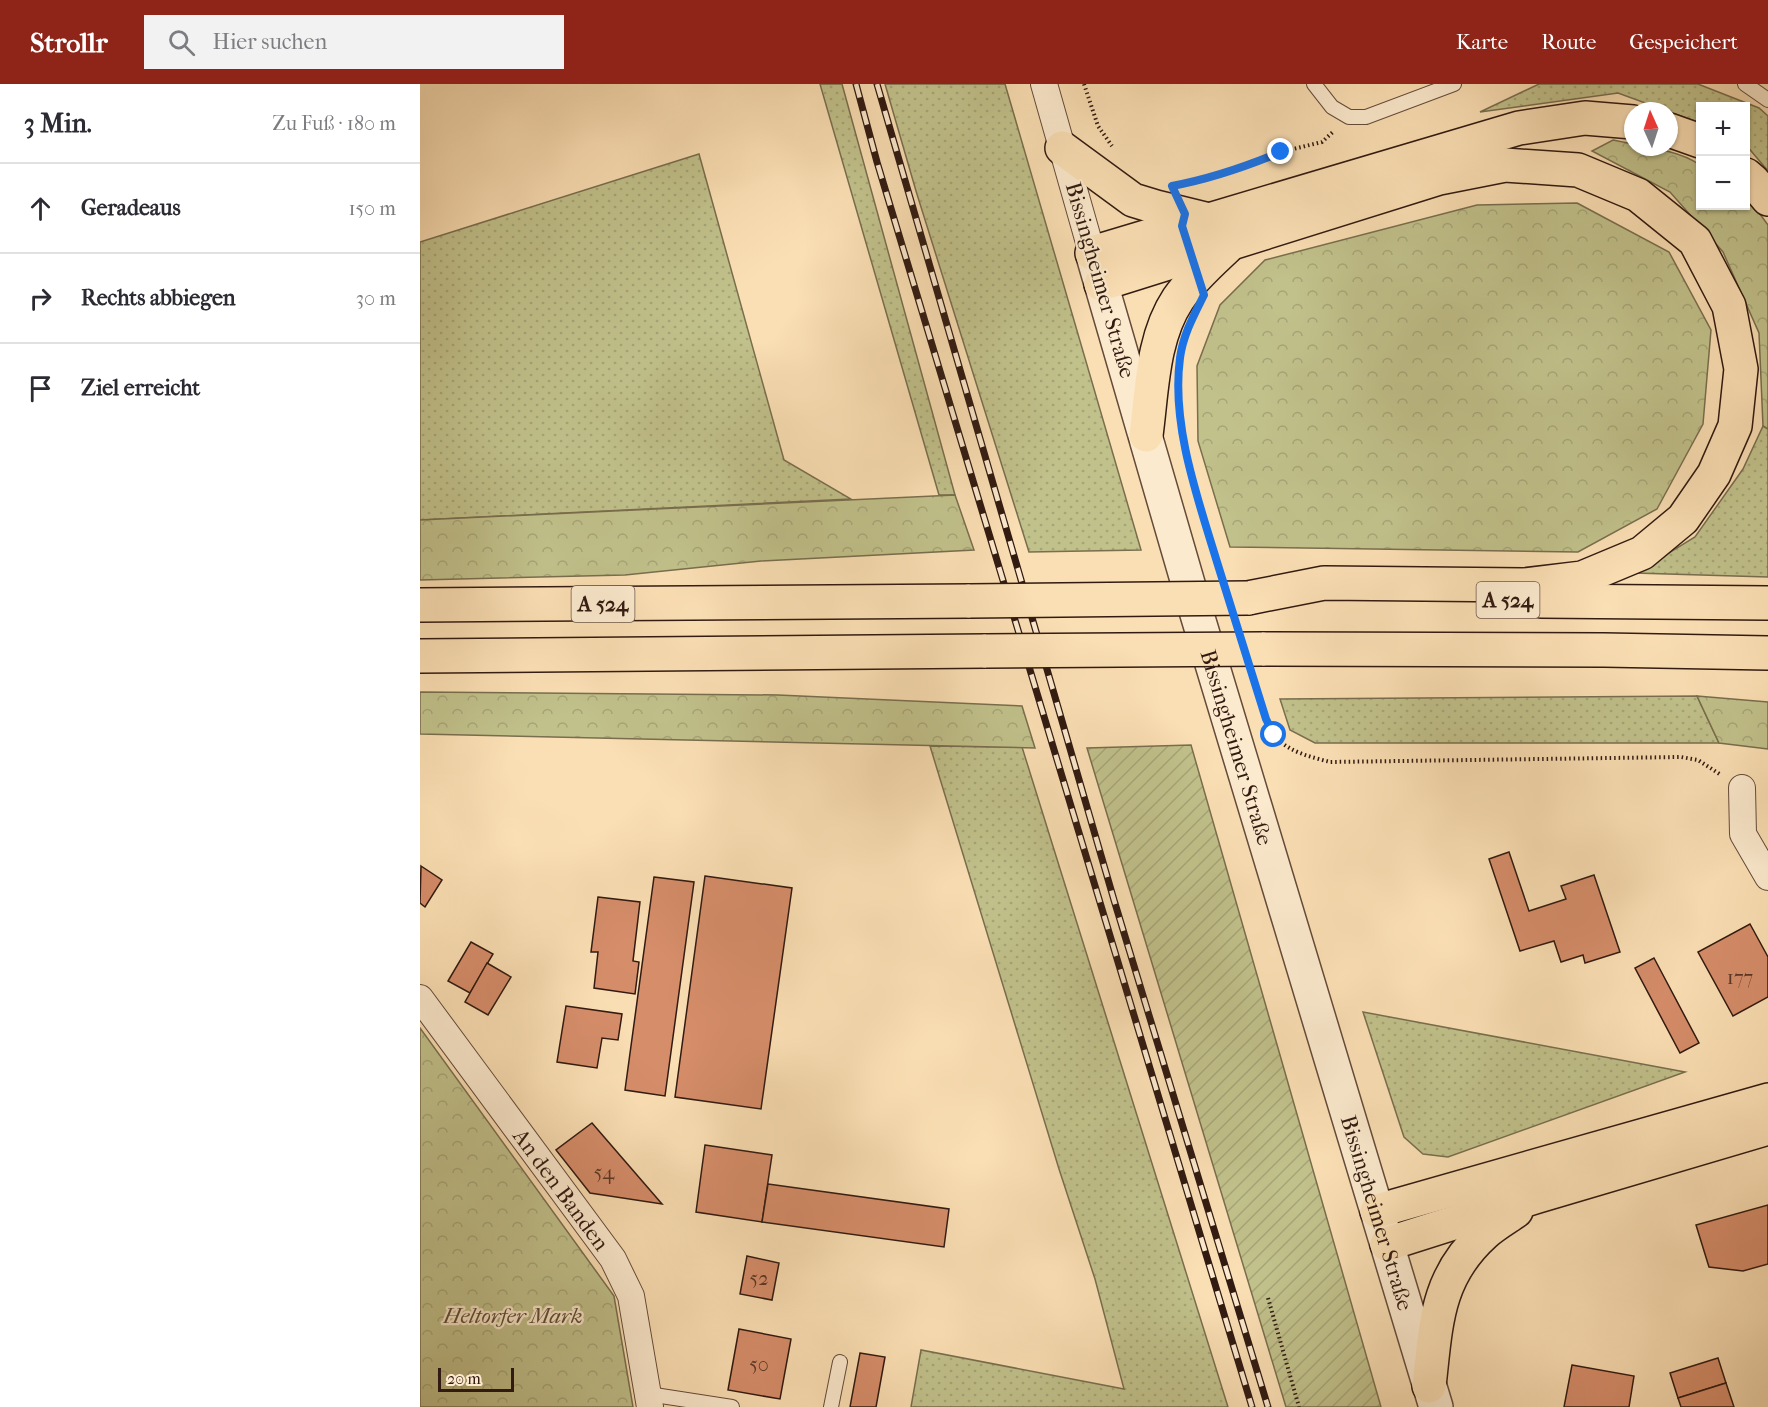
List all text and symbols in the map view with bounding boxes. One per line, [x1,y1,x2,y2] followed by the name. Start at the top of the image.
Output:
[144,15,564,69] search box
[30,26,108,59] text: Strollr
[165,26,198,59] icon: search
[213,29,327,55] text: Hier suchen
[1456,30,1508,54] text: Karte
[1541,30,1596,54] text: Route
[1629,30,1738,54] text: Gespeichert
[1624,102,1678,156] north arrow
[1696,102,1750,210] map controls
[1696,102,1750,156] button: +
[24,108,92,139] text: 3 Min.
[272,112,396,135] text: Zu Fuß · 180 m
[1267,138,1293,164] route end
[1696,156,1750,210] button: −
[1060,179,1140,381] street label: Bissingheimer Straße
[24,192,57,225] icon: ahead
[81,195,181,221] text: Geradeaus
[348,197,396,220] text: 150 m
[24,282,57,315] icon: right
[81,285,236,311] text: Rechts abbiegen
[356,287,396,310] text: 30 m
[24,372,57,405] icon: arrive
[81,375,200,401] text: Ziel erreicht
[1476,582,1540,618] road number: A 524
[572,586,634,622] road number: A 524
[1194,647,1278,848] street label: Bissingheimer Straße
[1260,721,1286,747] route start
[1727,966,1754,989] house number: 177
[1335,1112,1418,1314] street label: Bissingheimer Straße
[507,1123,614,1256] street label: An den Banden
[594,1161,615,1184] house number: 54
[750,1267,768,1290] house number: 52
[443,1303,583,1329] park label: Heltorfer Mark
[749,1353,769,1376] house number: 50
[438,1365,514,1392] scale bar
[447,1369,481,1388] text: 20 m

